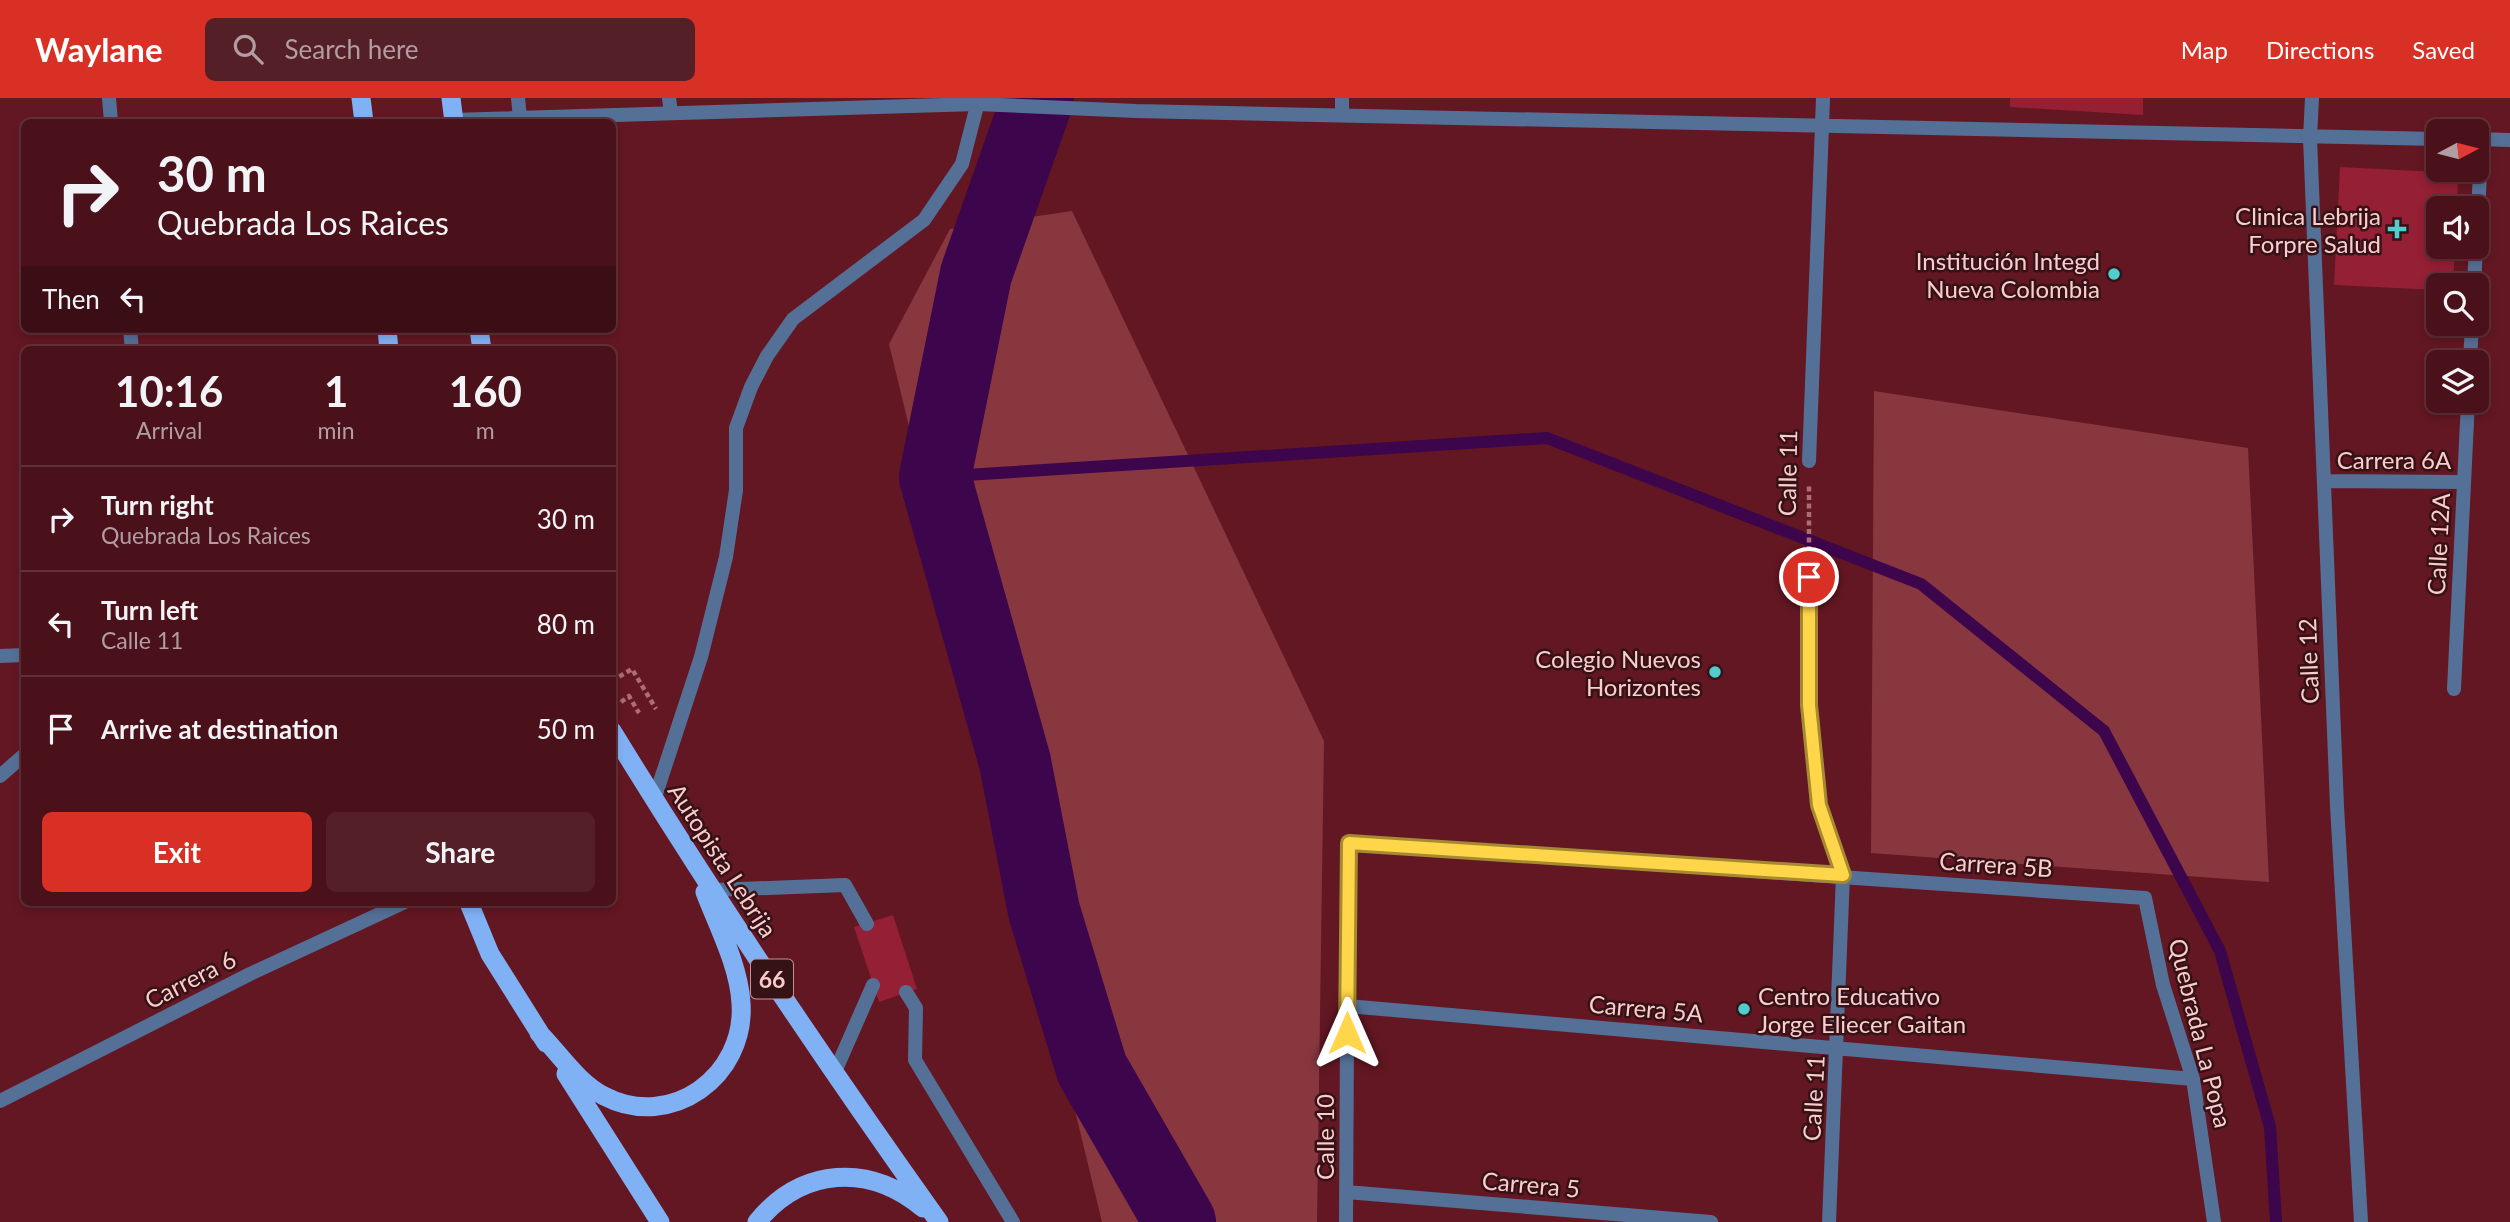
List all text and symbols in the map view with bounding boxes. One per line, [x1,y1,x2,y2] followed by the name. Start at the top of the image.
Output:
[205,18,695,81] search box
[35,29,163,69] text: Waylane
[229,30,267,68] icon: search
[285,33,419,65] text: Search here
[2181,35,2228,64] text: Map
[2266,35,2374,64] text: Directions
[2412,35,2475,64] text: Saved
[2426,119,2488,182] north arrow
[2426,119,2489,413] map controls
[157,144,267,202] text: 30 m
[42,147,133,238] icon: right
[2426,196,2489,259] button: sound
[2235,201,2381,258] place label: Clinica Lebrija Forpre Salud
[157,203,449,242] text: Quebrada Los Raices
[2387,219,2407,239] marker: Clinica Lebrija Forpre Salud
[1916,246,2100,303] place label: Institución Integd Nueva Colombia
[2106,266,2122,282] marker: Institución Integd Nueva Colombia
[2426,273,2489,336] button: search
[114,280,152,318] icon: left
[42,283,100,315] text: Then
[2426,350,2489,413] button: layers
[115,366,223,416] text: 10:16
[324,366,348,416] text: 1
[449,366,522,416] text: 160
[136,416,202,444] text: Arrival
[317,416,355,444] text: min
[476,416,495,444] text: m
[1772,430,1802,516] street label: Calle 11
[2337,445,2452,474] street label: Carrera 6A
[101,489,214,521] text: Turn right
[2421,491,2455,596] street label: Calle 12A
[42,500,80,538] icon: right
[537,503,595,535] text: 30 m
[101,521,311,549] text: Quebrada Los Raices
[1779,547,1839,607] pin
[1790,558,1828,596] icon: arrive
[101,594,198,626] text: Turn left
[42,605,80,643] icon: left
[537,608,595,640] text: 80 m
[2292,618,2324,704] street label: Calle 12
[101,626,183,654] text: Calle 11
[1535,644,1701,701] place label: Colegio Nuevos Horizontes
[1707,664,1723,680] marker: Colegio Nuevos Horizontes
[42,710,80,748] icon: arrive
[101,713,338,745] text: Arrive at destination
[537,713,595,745] text: 50 m
[662,778,784,942] street label: Autopista Lebrija
[42,812,312,892] button: Exit
[326,812,595,892] button: Share
[1938,846,2054,882] street label: Carrera 5B
[2164,936,2238,1130] street label: Quebrada La Popa
[140,944,240,1014] street label: Carrera 6
[751,960,793,998] road number: 66
[1758,981,1966,1038] place label: Centro Educativo Jorge Eliecer Gaitan
[1588,989,1705,1027] street label: Carrera 5A
[1310,996,1384,1070] position arrow
[1736,1001,1752,1017] marker: Centro Educativo Jorge Eliecer Gaitan
[1796,1054,1830,1142] street label: Calle 11
[1310,1094,1339,1180] street label: Calle 10
[1481,1165,1581,1203] street label: Carrera 5

